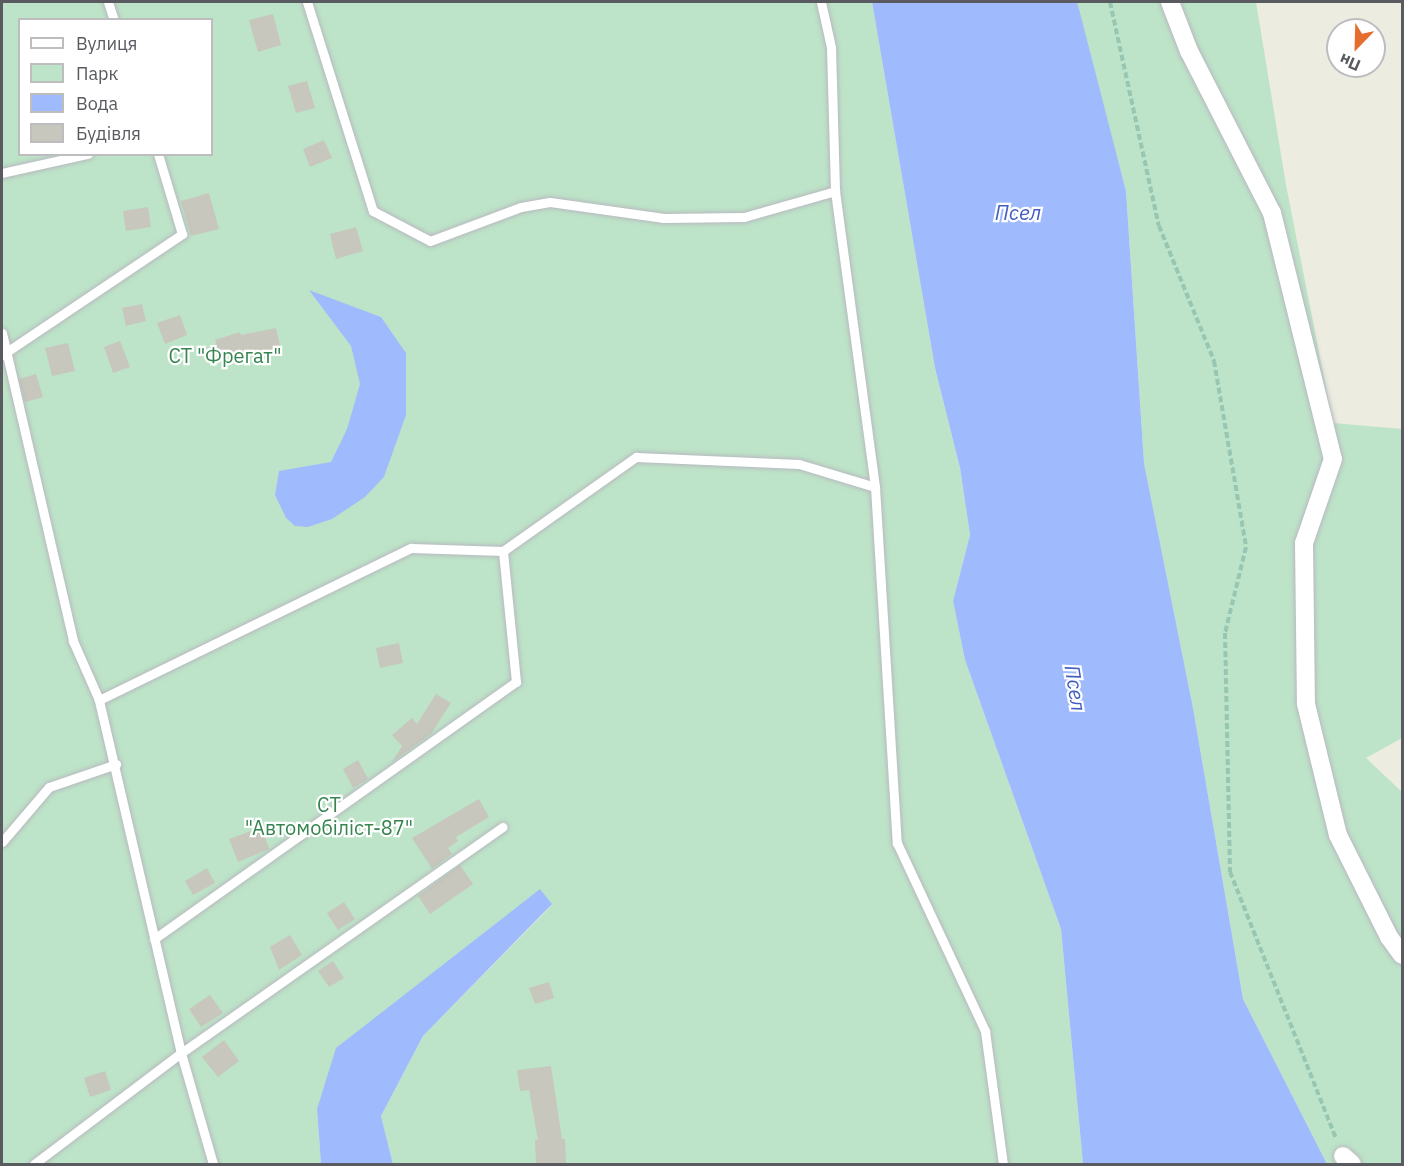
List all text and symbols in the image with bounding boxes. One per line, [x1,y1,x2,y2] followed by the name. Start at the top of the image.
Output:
[18,18,213,156] legend
[1326,18,1386,78] north arrow
[76,32,137,55] text: Вулиця
[1336,49,1363,76] text: Пн
[76,62,118,85] text: Парк
[76,92,118,115] text: Вода
[76,122,141,145] text: Будівля
[995,199,1041,225] water label: Псел
[168,343,282,367] park label: СТ "Фрегат"
[1060,663,1092,713] water label: Псел
[245,793,413,840] park label: СТ "Автомобiлiст-87"

